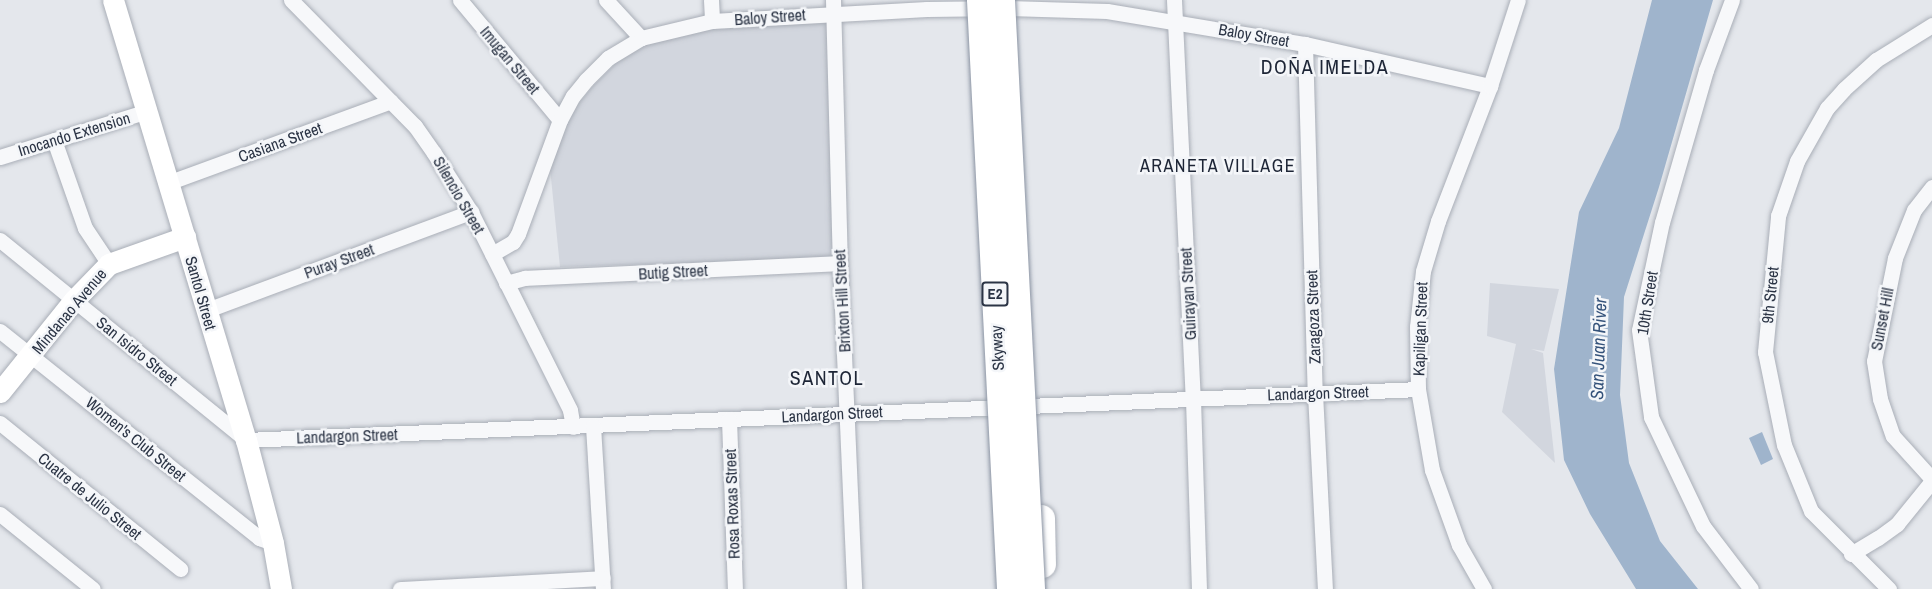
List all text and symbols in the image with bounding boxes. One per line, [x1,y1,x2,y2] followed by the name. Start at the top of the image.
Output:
[734,5,806,29] street label: Baloy Street
[1217,19,1291,51] street label: Baloy Street
[476,22,544,98] street label: Imugan Street
[1260,54,1390,78] district label: DOÑA IMELDA
[16,108,132,160] street label: Inocando Extension
[236,118,324,166] street label: Casiana Street
[429,153,489,237] street label: Silencio Street
[1140,155,1296,177] district label: ARANETA VILLAGE
[301,240,377,282] street label: Puray Street
[1176,247,1200,341] street label: Guirayan Street
[830,249,854,353] street label: Brixton Hill Street
[181,254,221,332] street label: Santol Street
[638,261,708,283] street label: Butig Street
[27,264,111,358] street label: Mindanao Avenue
[1757,266,1783,324] street label: 9th Street
[1302,270,1324,364] street label: Zaragoza Street
[1632,270,1662,336] street label: 10th Street
[980,282,1010,306] road number: E2
[1409,282,1431,376] street label: Kapiligan Street
[1867,286,1897,352] street label: Sunset Hill
[1586,298,1612,400] water label: San Juan River
[93,313,181,389] street label: San Isidro Street
[986,325,1008,371] street label: Skyway
[790,365,864,389] district label: SANTOL
[1267,382,1369,404] street label: Landargon Street
[82,393,190,485] street label: Women's Club Street
[781,402,883,426] street label: Landargon Street
[296,425,398,447] street label: Landargon Street
[34,448,146,544] street label: Cuatre de Julio Street
[720,449,744,559] street label: Rosa Roxas Street

